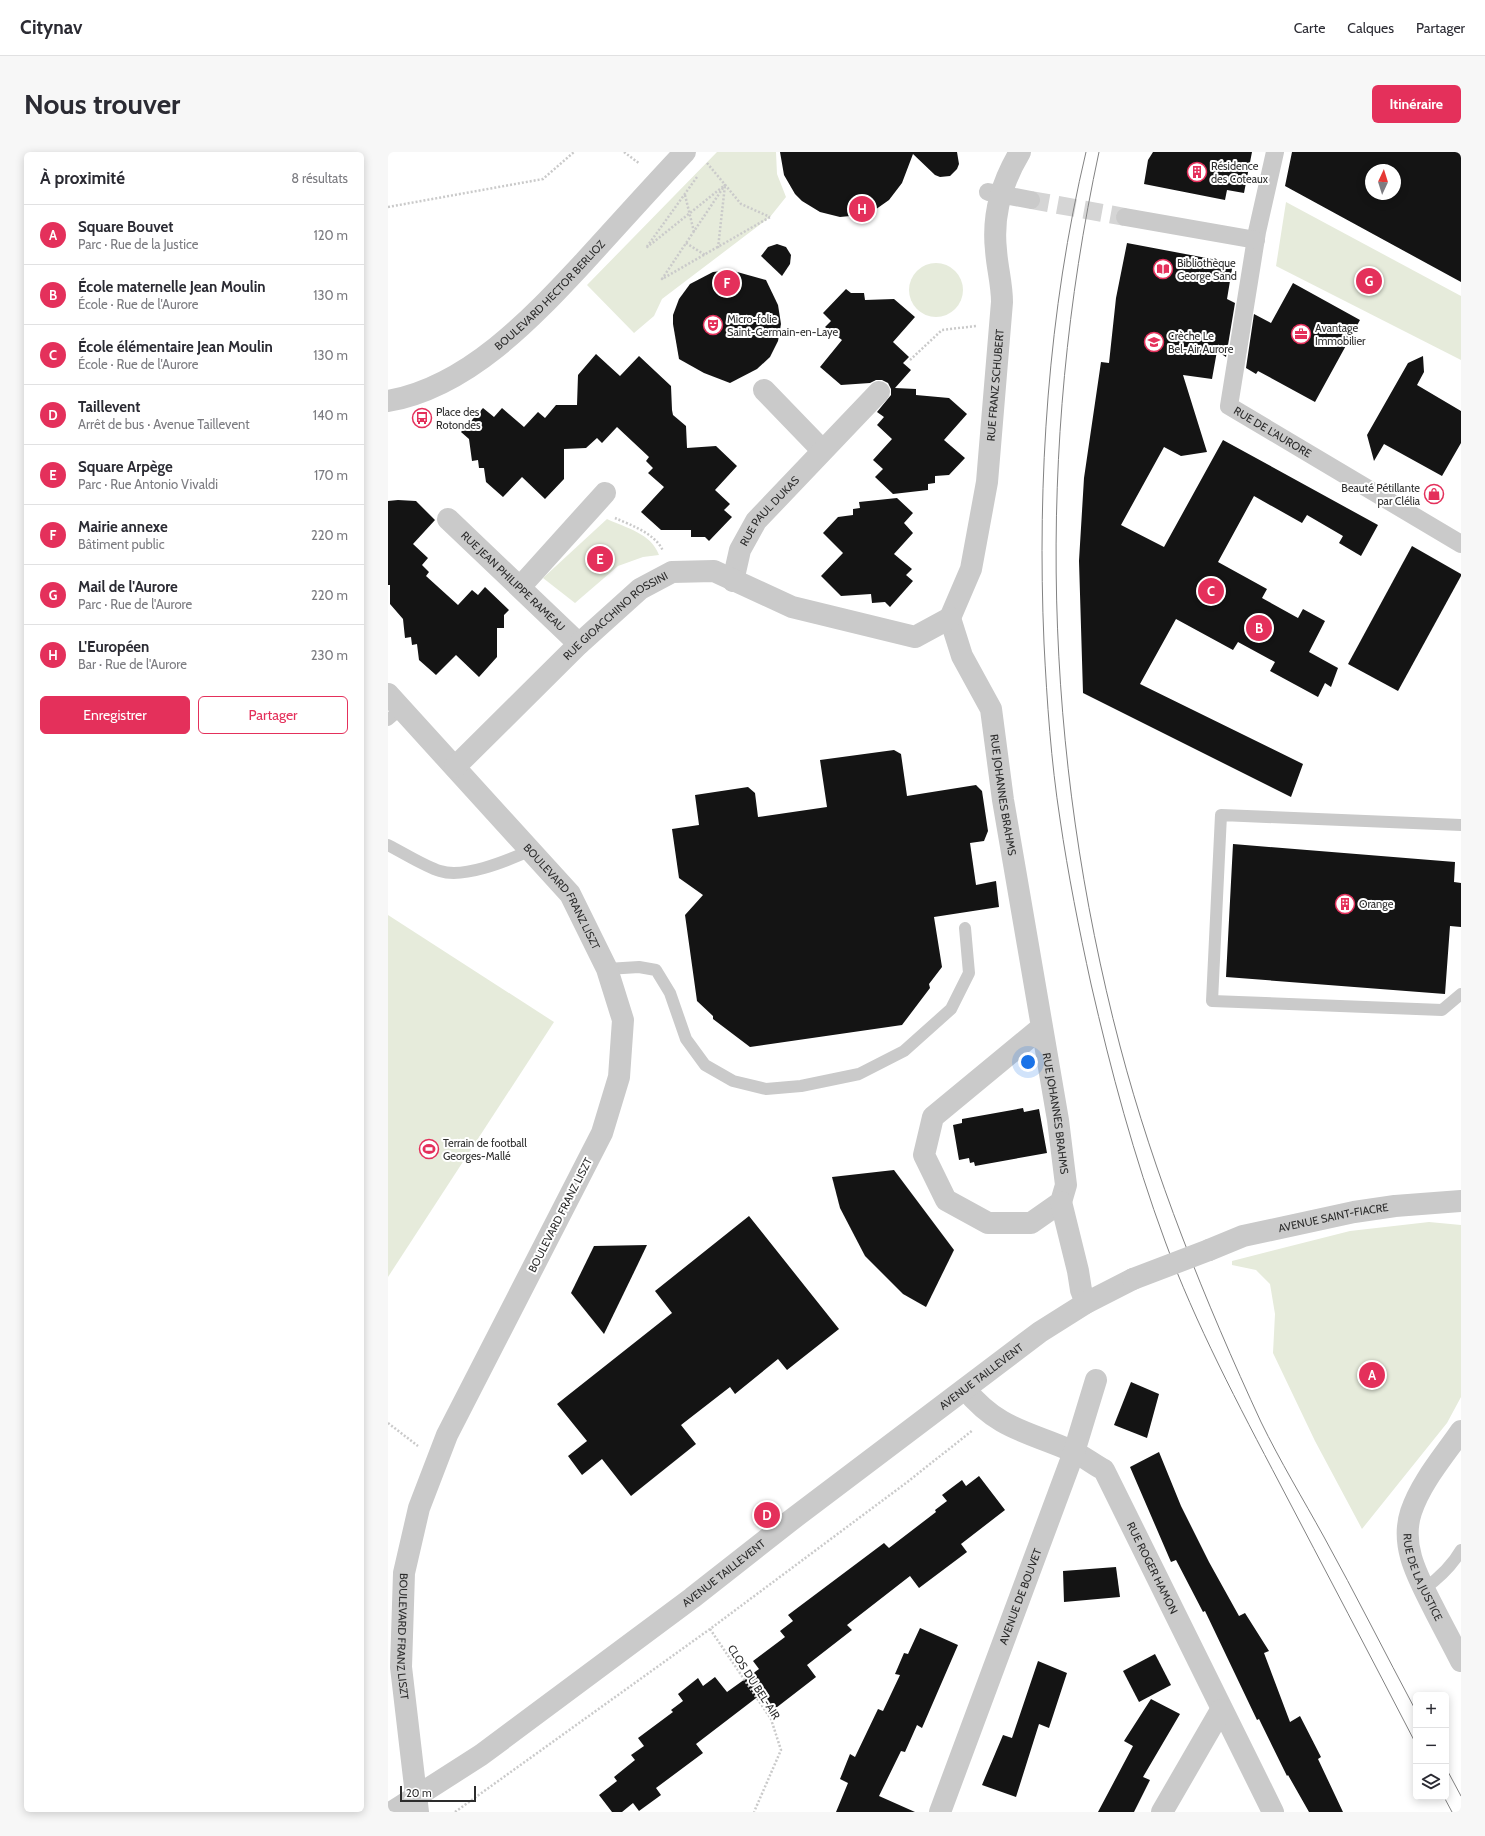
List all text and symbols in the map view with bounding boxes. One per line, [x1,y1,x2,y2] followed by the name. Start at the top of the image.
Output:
[20,16,82,39] text: Citynav
[1294,19,1325,37] text: Carte
[1347,19,1394,37] text: Calques
[1416,19,1465,37] text: Partager
[1372,85,1461,123] button: Itinéraire
[24,87,180,121] text: Nous trouver
[1211,159,1269,186] place label: Résidence des Coteaux
[1186,161,1208,183] building icon: Résidence des Coteaux
[1365,164,1401,200] north arrow
[40,168,125,188] text: À proximité
[291,170,348,186] text: 8 résultats
[849,194,875,224] pin: H
[78,218,173,236] text: Square Bouvet
[49,227,57,243] text: A
[314,227,348,243] text: 120 m
[78,236,198,252] text: Parc · Rue de la Justice
[492,237,608,353] street label: BOULEVARD HECTOR BERLIOZ
[1177,256,1237,283] place label: Bibliothèque George Sand
[1152,258,1174,280] library icon: Bibliothèque George Sand
[1356,266,1382,296] pin: G
[714,268,740,298] pin: F
[78,278,266,296] text: École maternelle Jean Moulin
[49,287,57,303] text: B
[313,287,348,303] text: 130 m
[78,296,198,312] text: École · Rue de l'Aurore
[727,312,838,339] place label: Micro-folie Saint-Germain-en-Laye
[702,314,724,336] theatre icon: Micro-folie Saint-Germain-en-Laye
[1315,321,1366,348] place label: Avantage Immobilier
[1290,323,1312,345] office icon: Avantage Immobilier
[983,328,1007,442] street label: RUE FRANZ SCHUBERT
[1168,329,1234,356] place label: Crèche Le Bel-Air Aurore
[1143,331,1165,353] school or university icon: Crèche Le Bel-Air Aurore
[78,338,273,356] text: École élémentaire Jean Moulin
[49,347,57,363] text: C
[313,347,348,363] text: 130 m
[78,356,198,372] text: École · Rue de l'Aurore
[78,398,140,416] text: Taillevent
[1231,403,1314,461] street label: RUE DE L'AURORE
[436,405,481,432] place label: Place des Rotondes
[48,407,58,423] text: D
[313,407,348,423] text: 140 m
[411,407,433,429] bus stop icon: Place des Rotondes
[78,416,250,432] text: Arrêt de bus · Avenue Taillevent
[78,458,173,476] text: Square Arpège
[49,467,57,483] text: E
[314,467,348,483] text: 170 m
[737,473,803,548] street label: RUE PAUL DUKAS
[78,476,218,492] text: Parc · Rue Antonio Vivaldi
[1341,481,1421,508] place label: Beauté Pétillante par Clélia
[1423,483,1445,505] shop icon: Beauté Pétillante par Clélia
[78,518,168,536] text: Mairie annexe
[50,527,56,543] text: F
[311,527,348,543] text: 220 m
[458,528,568,634] street label: RUE JEAN PHILIPPE RAMEAU
[78,536,165,552] text: Bâtiment public
[587,544,613,574] pin: E
[560,569,670,663] street label: RUE GIOACCHINO ROSSINI
[1198,576,1224,606] pin: C
[78,578,178,596] text: Mail de l'Aurore
[49,587,57,603] text: G
[311,587,348,603] text: 220 m
[78,596,192,612] text: Parc · Rue de l'Aurore
[1246,613,1272,643] pin: B
[78,638,149,656] text: L'Européen
[48,647,58,663] text: H
[311,647,348,663] text: 230 m
[78,656,187,672] text: Bar · Rue de l'Aurore
[40,696,190,734] button: Enregistrer
[198,696,348,734] button: Partager
[987,733,1020,857] street label: RUE JOHANNES BRAHMS
[520,841,603,952] street label: BOULEVARD FRANZ LISZT
[1334,893,1356,915] building icon: Orange
[1359,897,1394,911] place label: Orange
[1018,1052,1038,1072] your location
[1040,1052,1072,1176] street label: RUE JOHANNES BRAHMS
[443,1136,527,1163] place label: Terrain de football Georges-Mallé
[418,1138,440,1160] sports icon: Terrain de football Georges-Mallé
[525,1155,595,1275] street label: BOULEVARD FRANZ LISZT
[1277,1200,1389,1235] street label: AVENUE SAINT-FIACRE
[936,1340,1026,1413] street label: AVENUE TAILLEVENT
[1359,1360,1385,1390] pin: A
[754,1500,780,1530] pin: D
[1124,1520,1181,1616] street label: RUE ROGER HAMON
[1401,1533,1446,1623] street label: RUE DE LA JUSTICE
[679,1536,768,1610] street label: AVENUE TAILLEVENT
[996,1546,1045,1647] street label: AVENUE DE BOUVET
[394,1573,412,1701] street label: BOULEVARD FRANZ LISZT
[725,1642,784,1722] street label: CLOS DU BEL-AIR
[1413,1692,1449,1800] map controls
[1413,1692,1449,1728] button: +
[1413,1728,1449,1764] button: −
[1413,1764,1449,1800] button: layers
[400,1784,476,1803] scale bar
[406,1786,432,1800] text: 20 m

